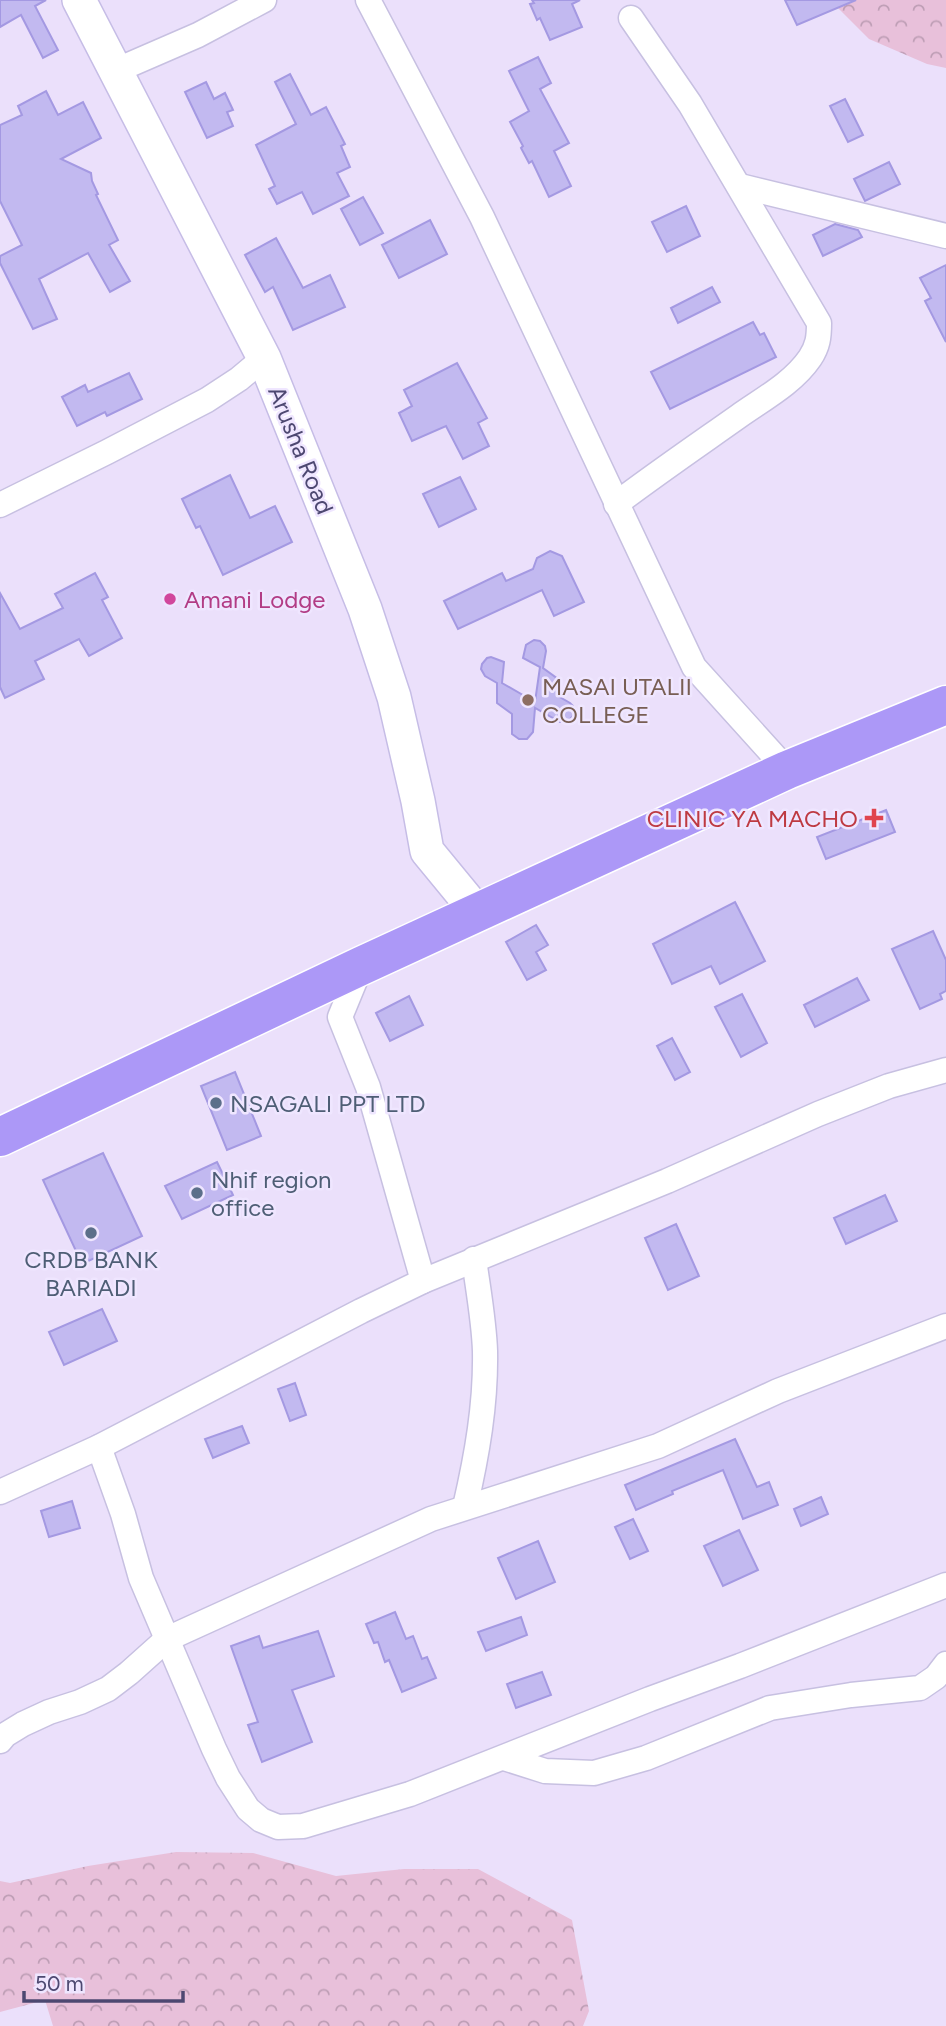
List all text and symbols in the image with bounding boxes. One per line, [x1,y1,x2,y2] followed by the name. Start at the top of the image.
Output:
[262,382,340,518] street label: Arusha Road
[184,585,325,614] place label: Amani Lodge
[162,591,178,607] marker: Amani Lodge
[542,672,692,729] place label: MASAI UTALII COLLEGE
[520,692,536,708] marker: MASAI UTALII COLLEGE
[647,804,858,833] place label: CLINIC YA MACHO
[864,808,884,828] marker: CLINIC YA MACHO
[230,1089,426,1118] place label: NSAGALI PPT LTD
[208,1095,224,1111] marker: NSAGALI PPT LTD
[211,1165,332,1222] place label: Nhif region office
[189,1185,205,1201] marker: Nhif region office
[83,1225,99,1241] marker: CRDB BANK BARIADI
[24,1245,158,1302] place label: CRDB BANK BARIADI
[24,1960,184,2004] scale bar
[35,1971,84,1996] text: 50 m

